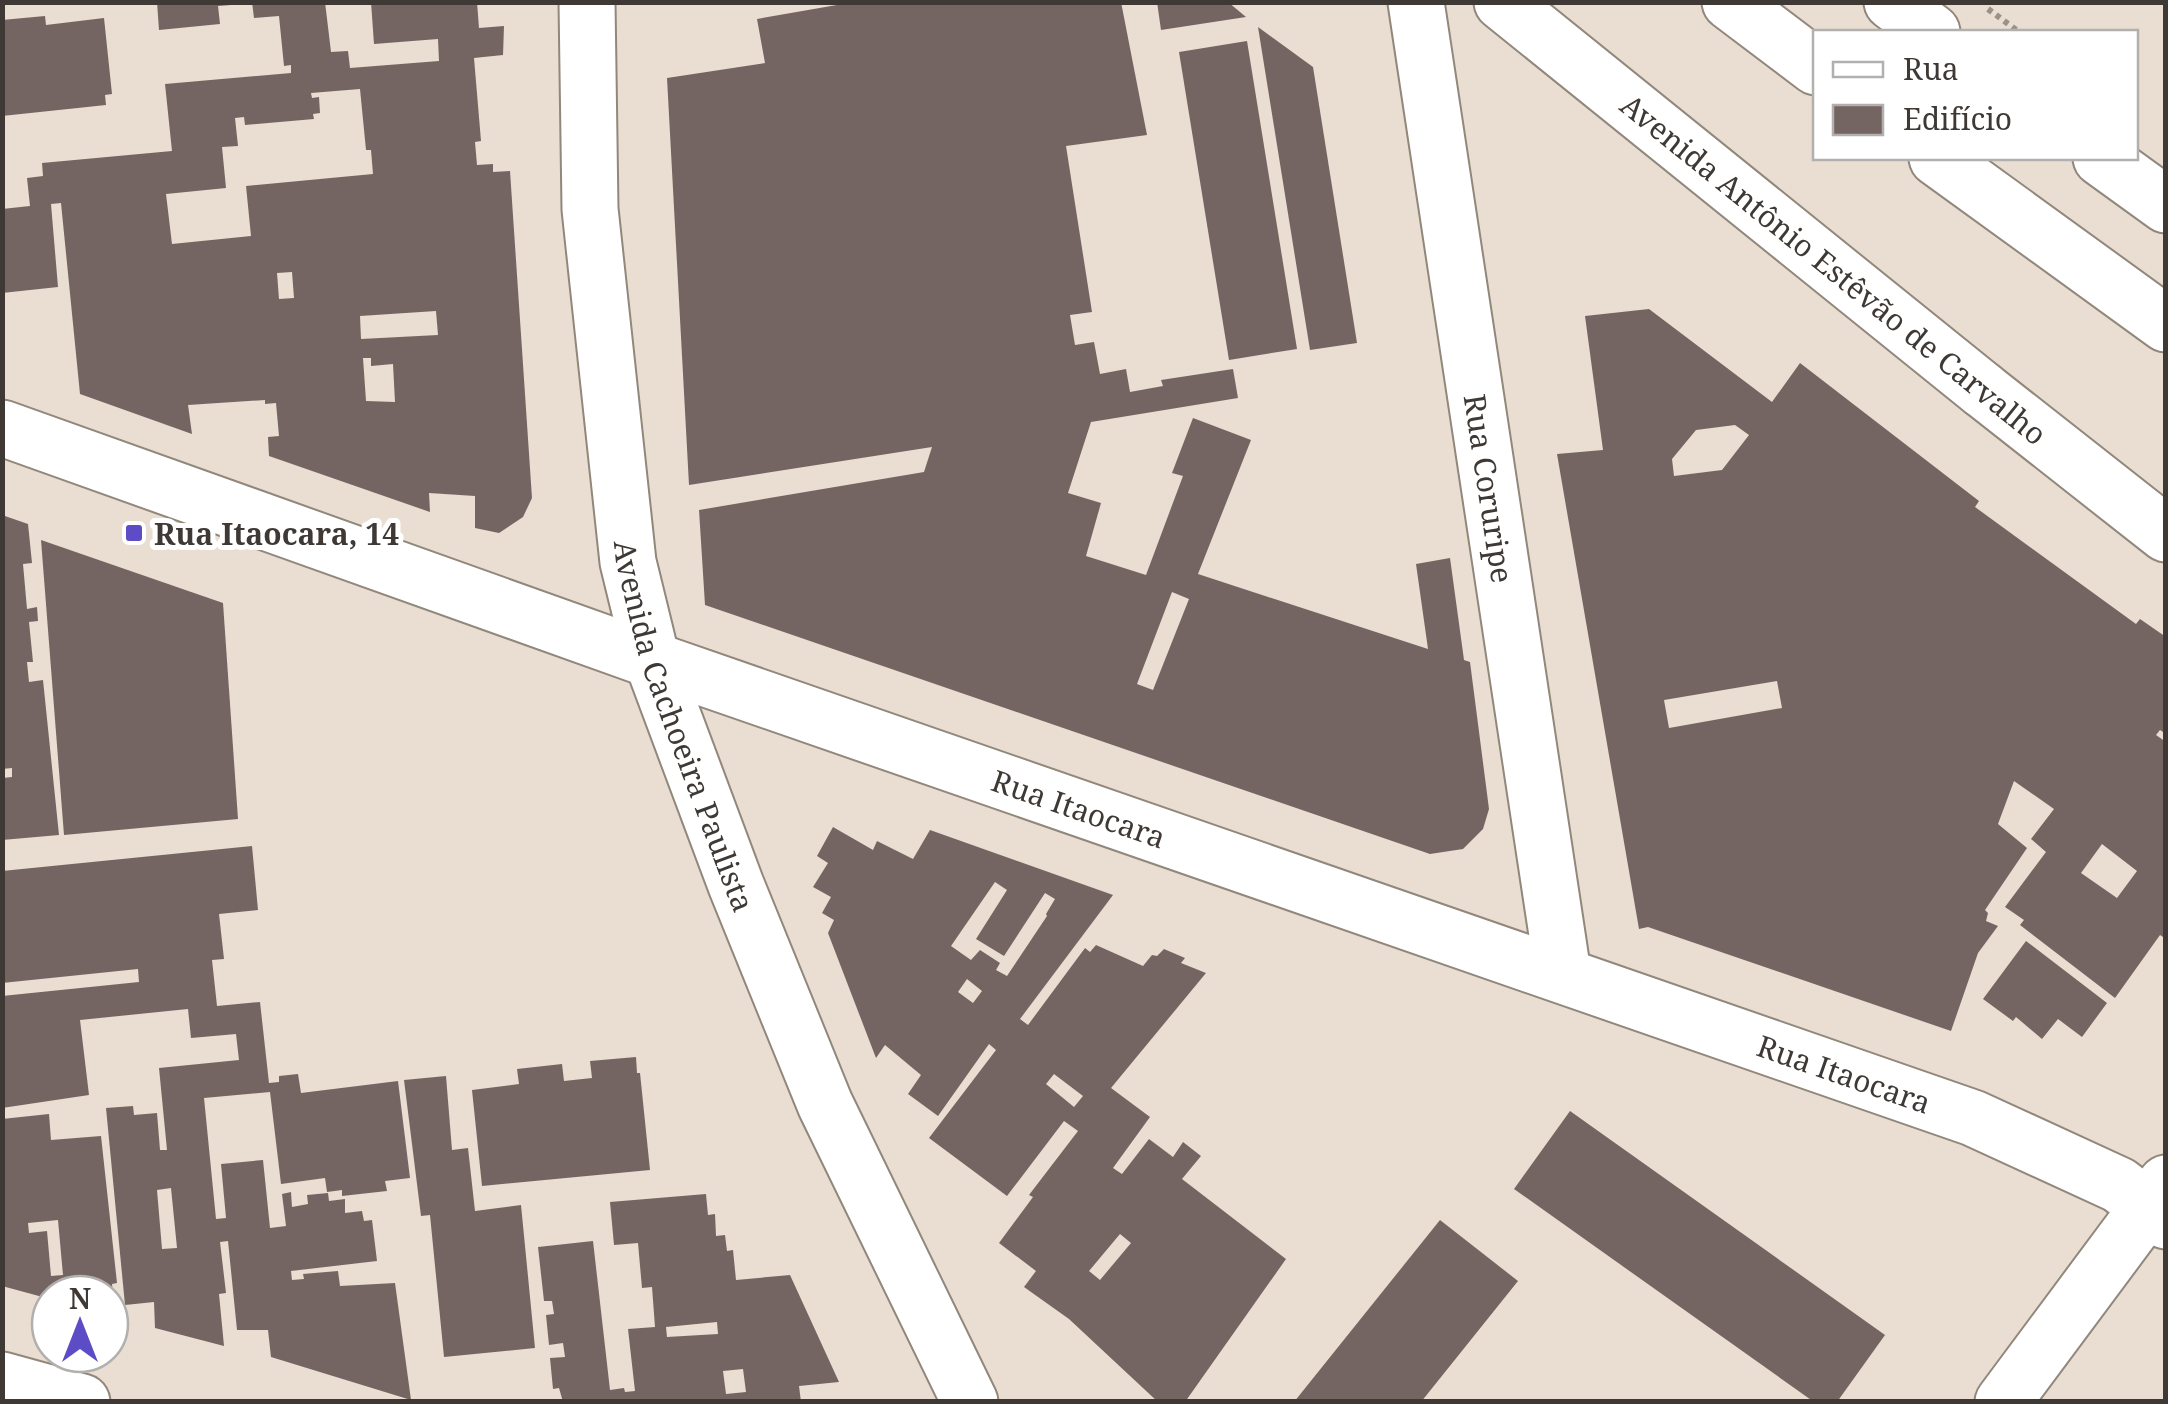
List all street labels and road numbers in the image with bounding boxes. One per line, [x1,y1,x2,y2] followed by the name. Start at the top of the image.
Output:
[1612,84,2056,454] street label: Avenida Antônio Estêvão de Carvalho
[1455,391,1524,586] street label: Rua Coruripe
[605,538,765,917] street label: Avenida Cachoeira Paulista
[987,759,1171,857] street label: Rua Itaocara
[1752,1024,1937,1122] street label: Rua Itaocara

